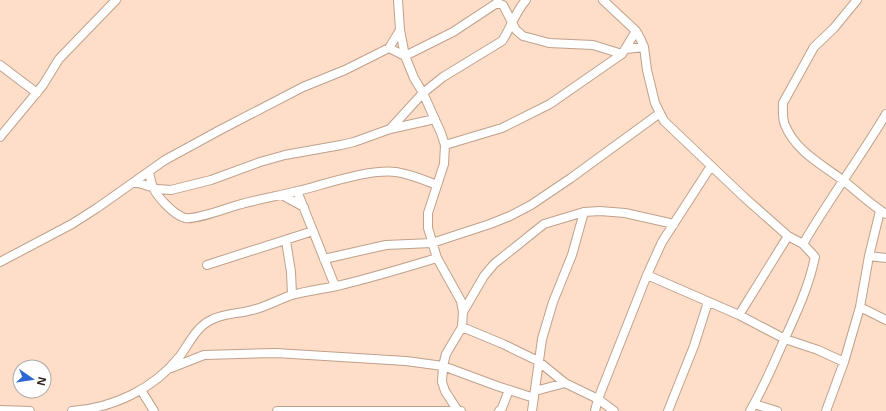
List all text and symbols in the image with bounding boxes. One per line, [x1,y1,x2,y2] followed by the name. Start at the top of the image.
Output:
[12,359,52,399] north arrow
[34,375,51,387] text: N

